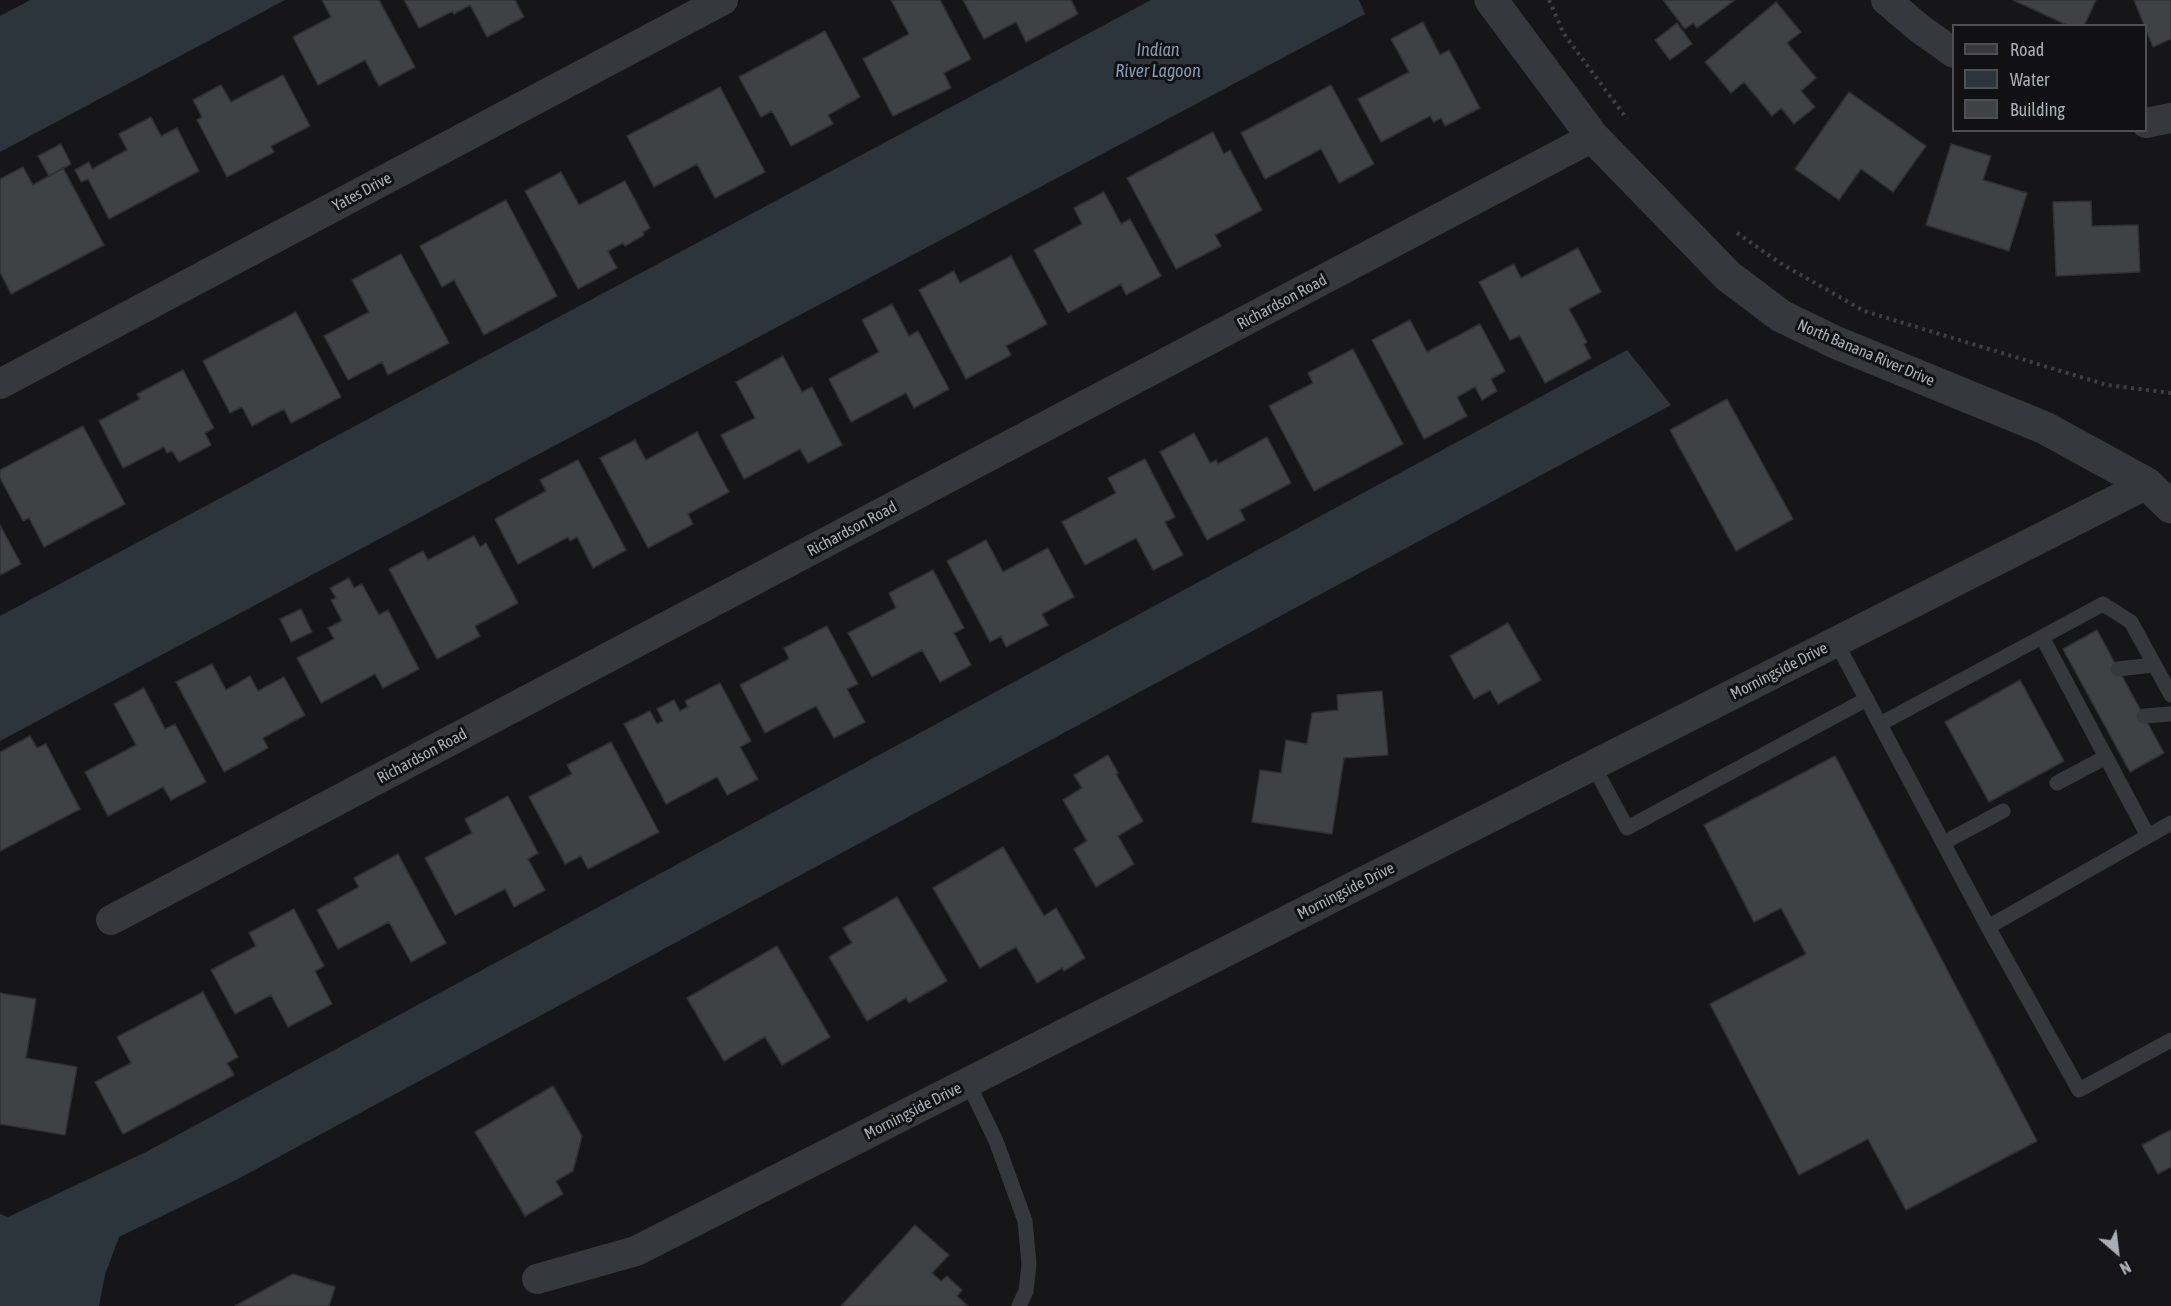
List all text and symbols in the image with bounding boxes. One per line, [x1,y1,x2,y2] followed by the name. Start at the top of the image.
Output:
[1952,24,2147,132] legend
[1115,39,1201,82] water label: Indian River Lagoon
[2010,39,2044,60] text: Road
[2010,69,2049,90] text: Water
[2010,99,2065,120] text: Building
[329,168,395,216] street label: Yates Drive
[1234,270,1330,334] street label: Richardson Road
[1795,315,1937,391] street label: North Banana River Drive
[804,497,900,561] street label: Richardson Road
[1727,638,1831,704] street label: Morningside Drive
[374,724,470,788] street label: Richardson Road
[1294,858,1398,924] street label: Morningside Drive
[861,1078,965,1144] street label: Morningside Drive
[2087,1222,2147,1282] north arrow
[2117,1258,2134,1278] text: N

